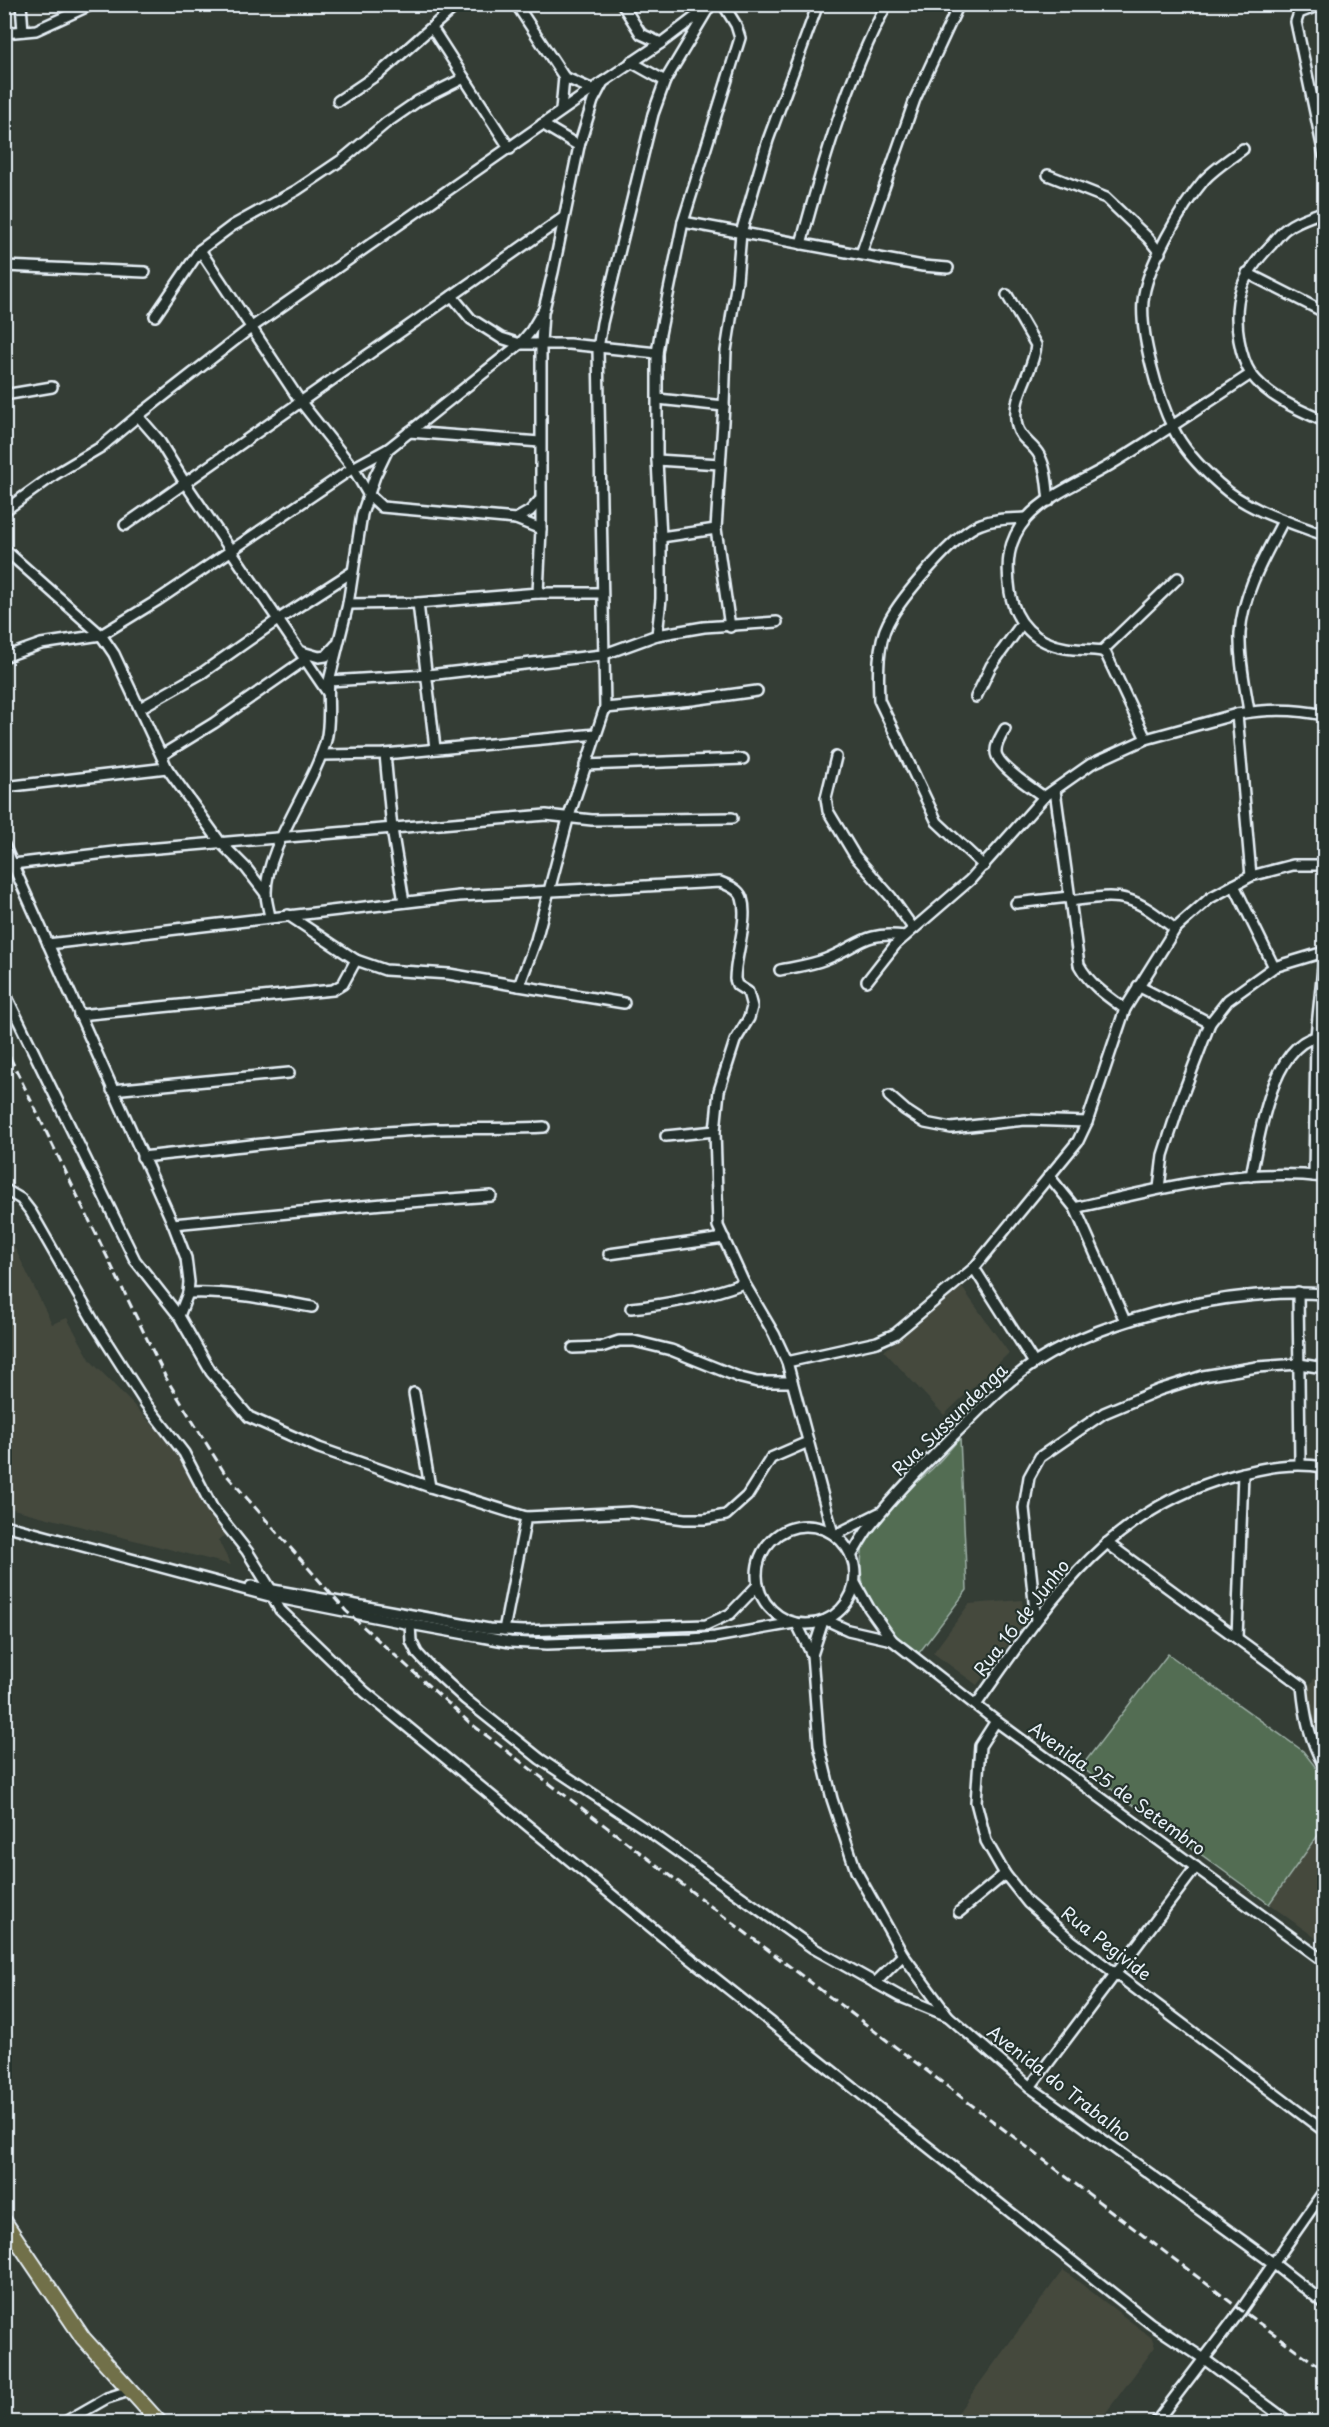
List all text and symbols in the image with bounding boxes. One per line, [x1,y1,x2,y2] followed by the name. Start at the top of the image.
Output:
[885,1356,1014,1481] street label: Rua Sussundenga
[966,1553,1075,1681] street label: Rua 16 de Junho
[1024,1714,1212,1861] street label: Avenida 25 de Setembro
[1056,1899,1158,1987] street label: Rua Pegivide
[982,2018,1138,2148] street label: Avenida do Trabalho

